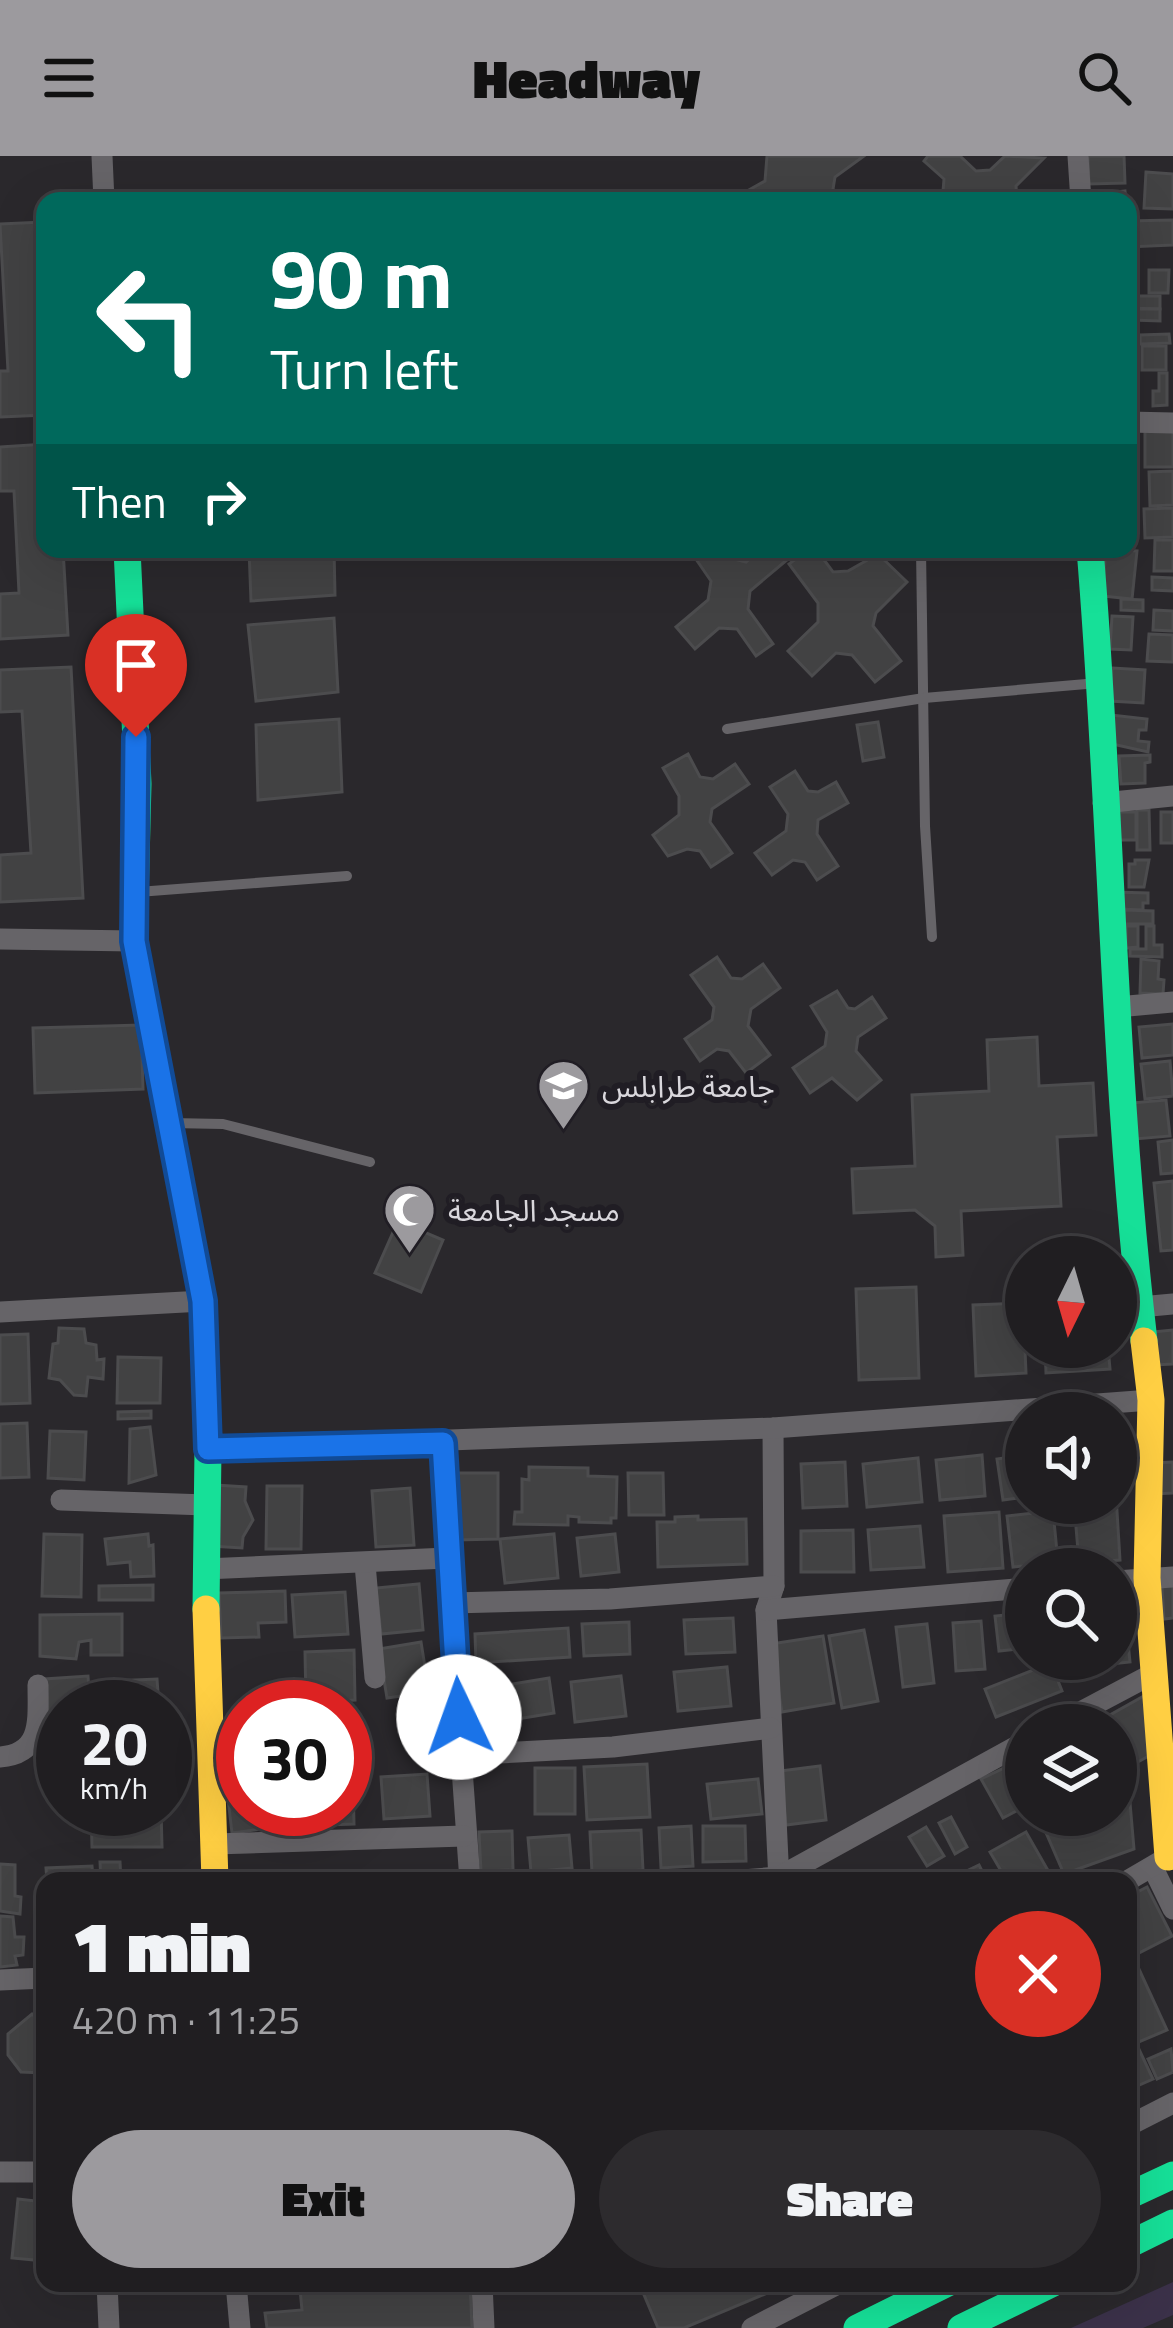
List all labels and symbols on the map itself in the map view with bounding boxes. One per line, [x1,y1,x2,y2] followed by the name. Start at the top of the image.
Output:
[85,614,187,737] pin
[535,1058,591,1132] school or university icon: جامعة طرابلس
[602,1063,775,1109] place label: جامعة طرابلس
[381,1182,437,1256] mosque icon: مسجد الجامعة
[448,1187,620,1233] place label: مسجد الجامعة
[1005,1236,1137,1368] north arrow
[396,1654,522,1780] position arrow
[216,1680,372,1836] speed limit sign: 30

